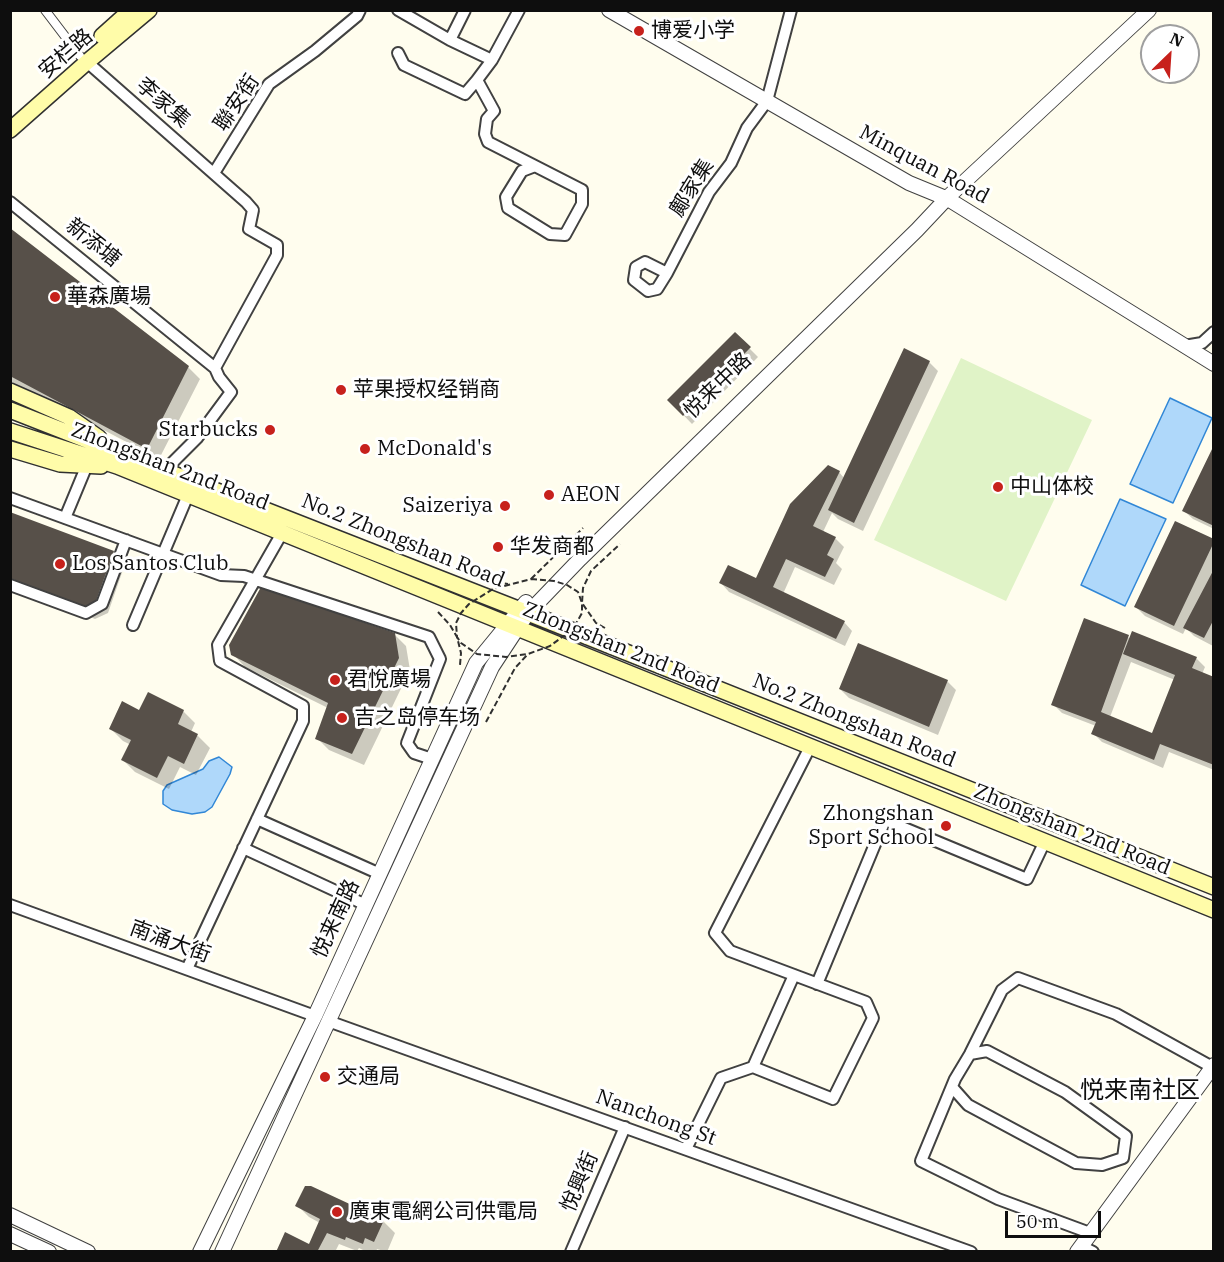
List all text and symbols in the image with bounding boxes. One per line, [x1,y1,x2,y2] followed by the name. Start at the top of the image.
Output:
[651,18,735,44] place label: 博爱小学
[34,24,98,84] street label: 安栏路
[632,24,646,38] marker: 博爱小学
[1140,24,1200,84] north arrow
[1167,28,1187,51] text: N
[209,70,265,136] street label: 聯安街
[131,73,195,133] street label: 李家集
[855,120,993,210] street label: Minquan Road
[665,155,719,221] street label: 鄺家集
[61,213,125,273] street label: 新添塘
[67,284,151,310] place label: 華森廣場
[48,290,62,304] marker: 華森廣場
[679,348,757,424] street label: 悦来中路
[353,377,500,403] place label: 苹果授权经销商
[334,383,348,397] marker: 苹果授权经销商
[159,417,258,443] place label: Starbucks
[67,418,273,516] street label: Zhongshan 2nd Road
[263,423,277,437] marker: Starbucks
[377,436,492,462] place label: McDonald's
[358,442,372,456] marker: McDonald's
[1010,474,1094,500] place label: 中山体校
[991,480,1005,494] marker: 中山体校
[561,482,620,508] place label: AEON
[542,488,556,502] marker: AEON
[298,489,508,593] street label: No.2 Zhongshan Road
[403,493,493,519] place label: Saizeriya
[498,499,512,513] marker: Saizeriya
[510,534,594,560] place label: 华发商都
[491,540,505,554] marker: 华发商都
[72,551,229,577] place label: Los Santos Club
[53,557,67,571] marker: Los Santos Club
[519,597,723,699] street label: Zhongshan 2nd Road
[347,667,431,693] place label: 君悅廣場
[749,669,959,773] street label: No.2 Zhongshan Road
[328,673,342,687] marker: 君悅廣場
[354,705,480,731] place label: 吉之岛停车场
[335,711,349,725] marker: 吉之岛停车场
[970,779,1174,881] street label: Zhongshan 2nd Road
[809,801,934,851] place label: Zhongshan Sport School
[939,819,953,833] marker: Zhongshan Sport School
[307,876,365,962] street label: 悦来南路
[126,916,214,968] street label: 南涌大街
[337,1064,400,1090] place label: 交通局
[318,1070,332,1084] marker: 交通局
[1080,1077,1200,1105] district label: 悦来南社区
[592,1085,720,1151] street label: Nanchong St
[556,1148,604,1216] street label: 悅興街
[349,1199,538,1225] place label: 廣東電網公司供電局
[1008,1199,1104,1237] scale bar
[330,1205,344,1219] marker: 廣東電網公司供電局
[1016,1210,1059,1233] text: 50 m

